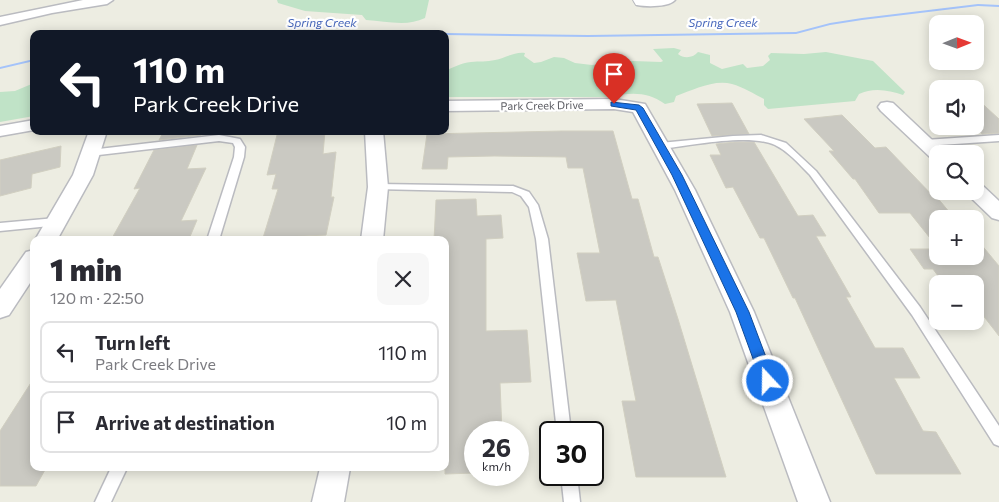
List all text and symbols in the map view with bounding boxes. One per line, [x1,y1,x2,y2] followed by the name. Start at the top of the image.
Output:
[287,15,357,29] water label: Spring Creek
[688,15,758,29] water label: Spring Creek
[929,15,984,70] north arrow
[929,15,984,330] map controls
[133,47,225,90] text: 110 m
[50,50,115,115] icon: left
[593,53,635,104] pin
[600,60,628,88] icon: arrive
[929,80,984,135] button: sound
[133,90,299,117] text: Park Creek Drive
[500,98,584,112] street label: Park Creek Drive
[929,145,984,200] button: search
[929,210,984,265] button: +
[50,250,122,287] text: 1 min
[377,253,429,305] button: close
[929,275,984,330] button: −
[50,288,144,307] text: 120 m · 22:50
[95,331,170,354] text: Turn left
[52,338,80,366] icon: left
[378,341,427,364] text: 110 m
[95,354,216,373] text: Park Creek Drive
[741,354,793,406] position arrow
[52,408,80,436] icon: arrive
[95,411,275,434] text: Arrive at destination
[386,411,427,434] text: 10 m
[539,421,604,486] speed limit sign: 30
[482,432,511,462] text: 26
[482,459,511,473] text: km/h

